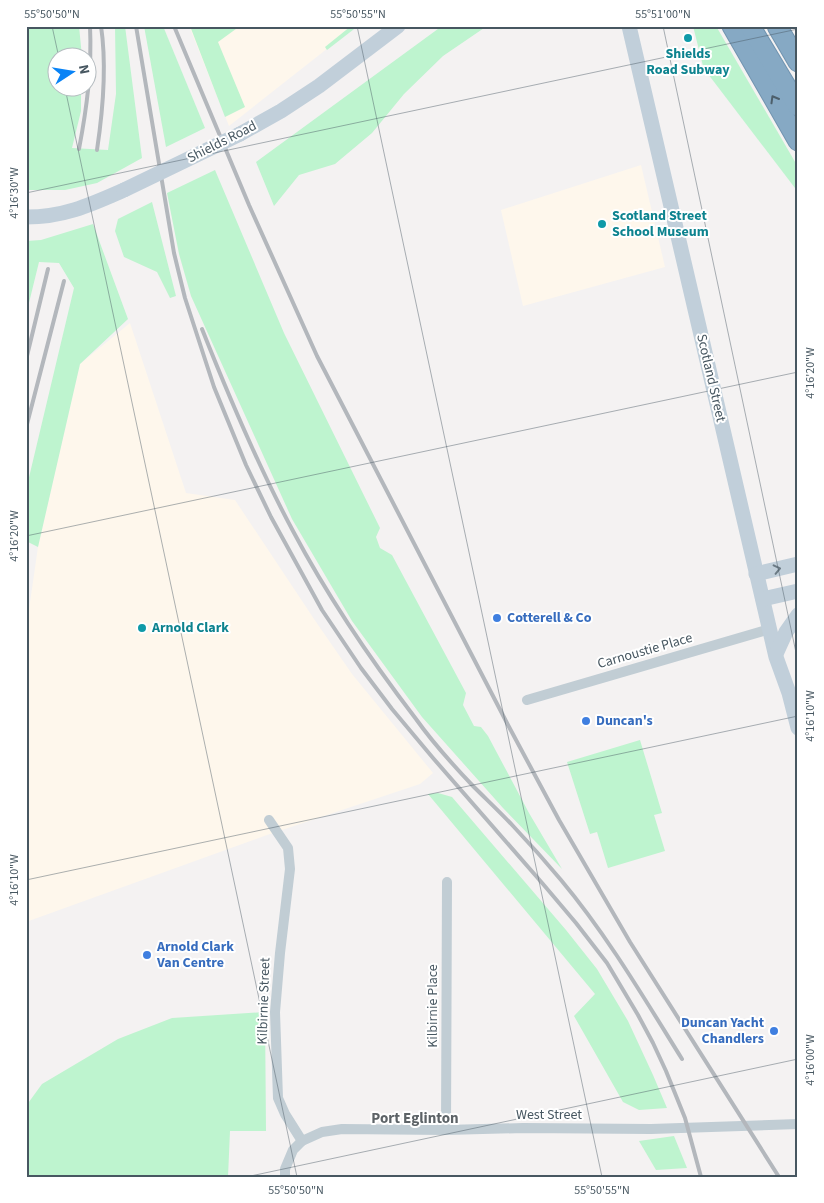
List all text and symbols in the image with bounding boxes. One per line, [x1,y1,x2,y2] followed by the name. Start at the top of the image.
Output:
[24,6,80,23] text: 55°50'50"N
[330,6,386,23] text: 55°50'55"N
[635,6,691,23] text: 55°51'00"N
[682,32,694,44] marker: Shields Road Subway
[646,44,730,80] place label: Shields Road Subway
[48,48,98,98] north arrow
[73,63,94,76] text: N
[770,95,780,104] one-way arrow
[184,116,260,168] street label: Shields Road
[6,167,23,219] text: 4°16'30"W
[612,206,709,242] place label: Scotland Street School Museum
[596,218,608,230] marker: Scotland Street School Museum
[691,332,731,424] street label: Scotland Street
[802,347,819,399] text: 4°16'20"W
[6,510,23,562] text: 4°16'20"W
[773,564,782,575] one-way arrow
[507,608,592,628] place label: Cotterell & Co
[491,612,503,624] marker: Cotterell & Co
[151,618,229,638] place label: Arnold Clark
[136,622,148,634] marker: Arnold Clark
[595,628,695,674] street label: Carnoustie Place
[802,690,819,742] text: 4°16'10"W
[596,711,653,731] place label: Duncan's
[580,715,592,727] marker: Duncan's
[6,854,23,906] text: 4°16'10"W
[156,937,234,973] place label: Arnold Clark Van Centre
[141,949,153,961] marker: Arnold Clark Van Centre
[252,957,276,1045] street label: Kilbirnie Street
[423,964,443,1048] street label: Kilbirnie Place
[681,1013,765,1049] place label: Duncan Yacht Chandlers
[768,1025,780,1037] marker: Duncan Yacht Chandlers
[802,1034,819,1086] text: 4°16'00"W
[516,1105,582,1125] street label: West Street
[371,1108,459,1129] district label: Port Eglinton
[268,1182,324,1199] text: 55°50'50"N
[574,1182,630,1199] text: 55°50'55"N

